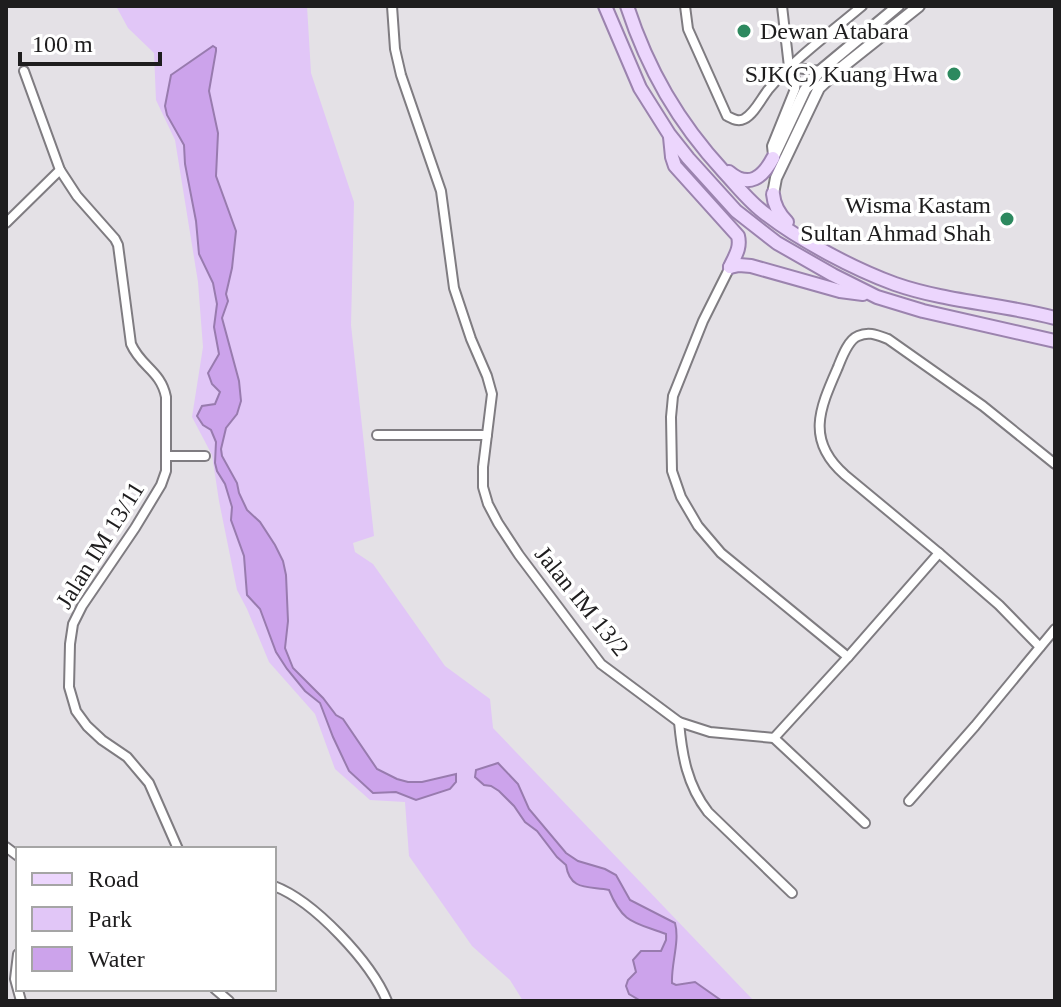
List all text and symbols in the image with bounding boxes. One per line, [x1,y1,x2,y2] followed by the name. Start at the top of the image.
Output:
[20,16,160,66] scale bar
[760,18,909,44] place label: Dewan Atabara
[735,22,753,40] marker: Dewan Atabara
[32,31,93,57] text: 100 m
[745,61,938,87] place label: SJK(C) Kuang Hwa
[945,65,963,83] marker: SJK(C) Kuang Hwa
[800,192,991,246] place label: Wisma Kastam Sultan Ahmad Shah
[998,210,1016,228] marker: Wisma Kastam Sultan Ahmad Shah
[51,477,149,613] street label: Jalan IM 13/11
[530,541,634,661] street label: Jalan IM 13/2
[16,847,276,991] legend
[88,866,139,892] text: Road
[88,906,132,932] text: Park
[88,946,145,972] text: Water

